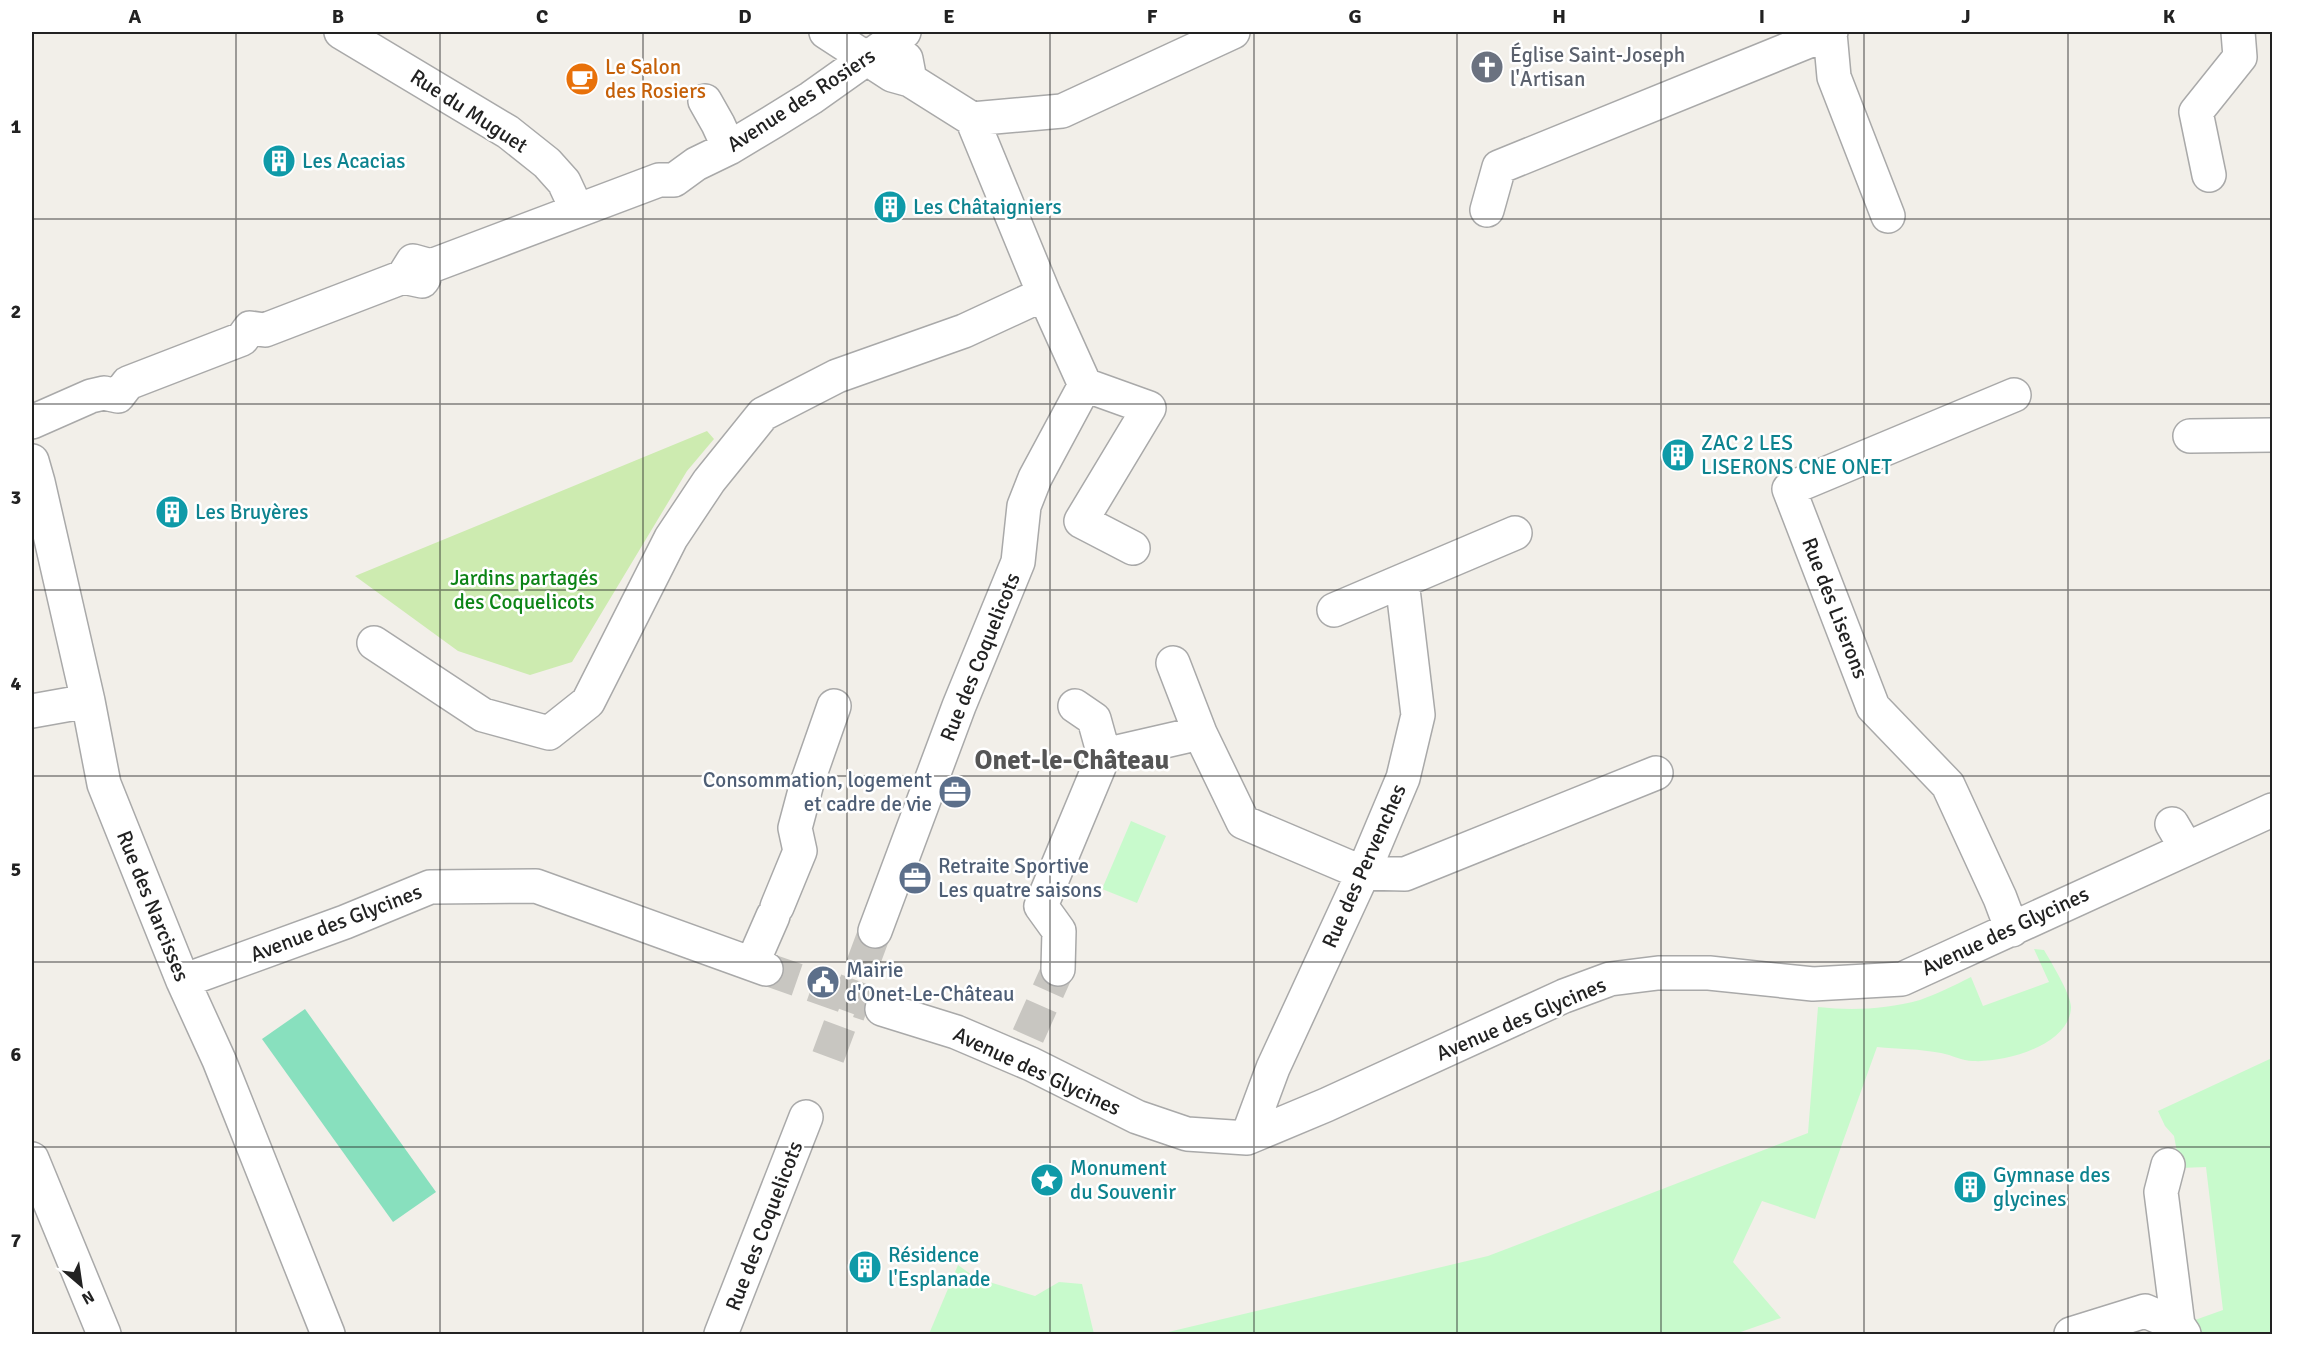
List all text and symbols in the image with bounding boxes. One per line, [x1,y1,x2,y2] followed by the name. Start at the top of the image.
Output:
[129,4,142,29] text: A
[332,4,344,29] text: B
[536,4,548,29] text: C
[738,4,752,29] text: D
[943,4,955,29] text: E
[1147,4,1158,29] text: F
[1348,4,1362,29] text: G
[1552,4,1566,29] text: H
[1759,4,1765,29] text: I
[1961,4,1971,29] text: J
[2163,4,2176,29] text: K
[722,42,880,158] street label: Avenue des Rosiers
[1510,42,1685,92] place label: Église Saint-Joseph l'Artisan
[1469,49,1505,85] church icon: Église Saint-Joseph l'Artisan
[605,54,706,104] place label: Le Salon des Rosiers
[564,61,600,97] cafe icon: Le Salon des Rosiers
[405,63,533,159] street label: Rue du Muguet
[11,114,22,139] text: 1
[261,143,297,179] building icon: Les Acacias
[302,148,406,174] place label: Les Acacias
[872,189,908,225] building icon: Les Châtaigniers
[913,194,1062,220] place label: Les Châtaigniers
[11,299,21,324] text: 2
[1701,430,1893,480] place label: ZAC 2 LES LISERONS CNE ONET
[1660,437,1696,473] building icon: ZAC 2 LES LISERONS CNE ONET
[11,485,21,510] text: 3
[154,494,190,530] building icon: Les Bruyères
[195,499,308,525] place label: Les Bruyères
[1796,534,1874,682] street label: Rue des Liserons
[450,565,598,615] park label: Jardins partagés des Coquelicots
[934,569,1026,745] street label: Rue des Coquelicots
[11,671,22,696] text: 4
[975,744,1169,777] district label: Onet-le-Château
[703,767,932,817] place label: Consommation, logement et cadre de vie
[937,774,973,810] office icon: Consommation, logement et cadre de vie
[1316,780,1412,952] street label: Rue des Pervenches
[111,827,195,985] street label: Rue des Narcisses
[938,853,1102,903] place label: Retraite Sportive Les quatre saisons
[11,857,21,882] text: 5
[897,860,933,896] office icon: Retraite Sportive Les quatre saisons
[247,878,425,968] street label: Avenue des Glycines
[1917,881,2093,981] street label: Avenue des Glycines
[846,957,1015,1007] place label: Mairie d'Onet-Le-Château
[805,964,841,1000] public building icon: Mairie d'Onet-Le-Château
[1432,972,1610,1066] street label: Avenue des Glycines
[949,1021,1125,1121] street label: Avenue des Glycines
[11,1042,22,1067] text: 6
[720,1138,808,1314] street label: Rue des Coquelicots
[1070,1155,1176,1205] place label: Monument du Souvenir
[1029,1162,1065,1198] place icon: Monument du Souvenir
[1993,1162,2110,1212] place label: Gymnase des glycines
[1952,1169,1988,1205] building icon: Gymnase des glycines
[11,1228,22,1253] text: 7
[888,1242,991,1292] place label: Résidence l'Esplanade
[847,1249,883,1285] building icon: Résidence l'Esplanade
[51,1255,111,1315] north arrow
[78,1286,98,1309] text: N

